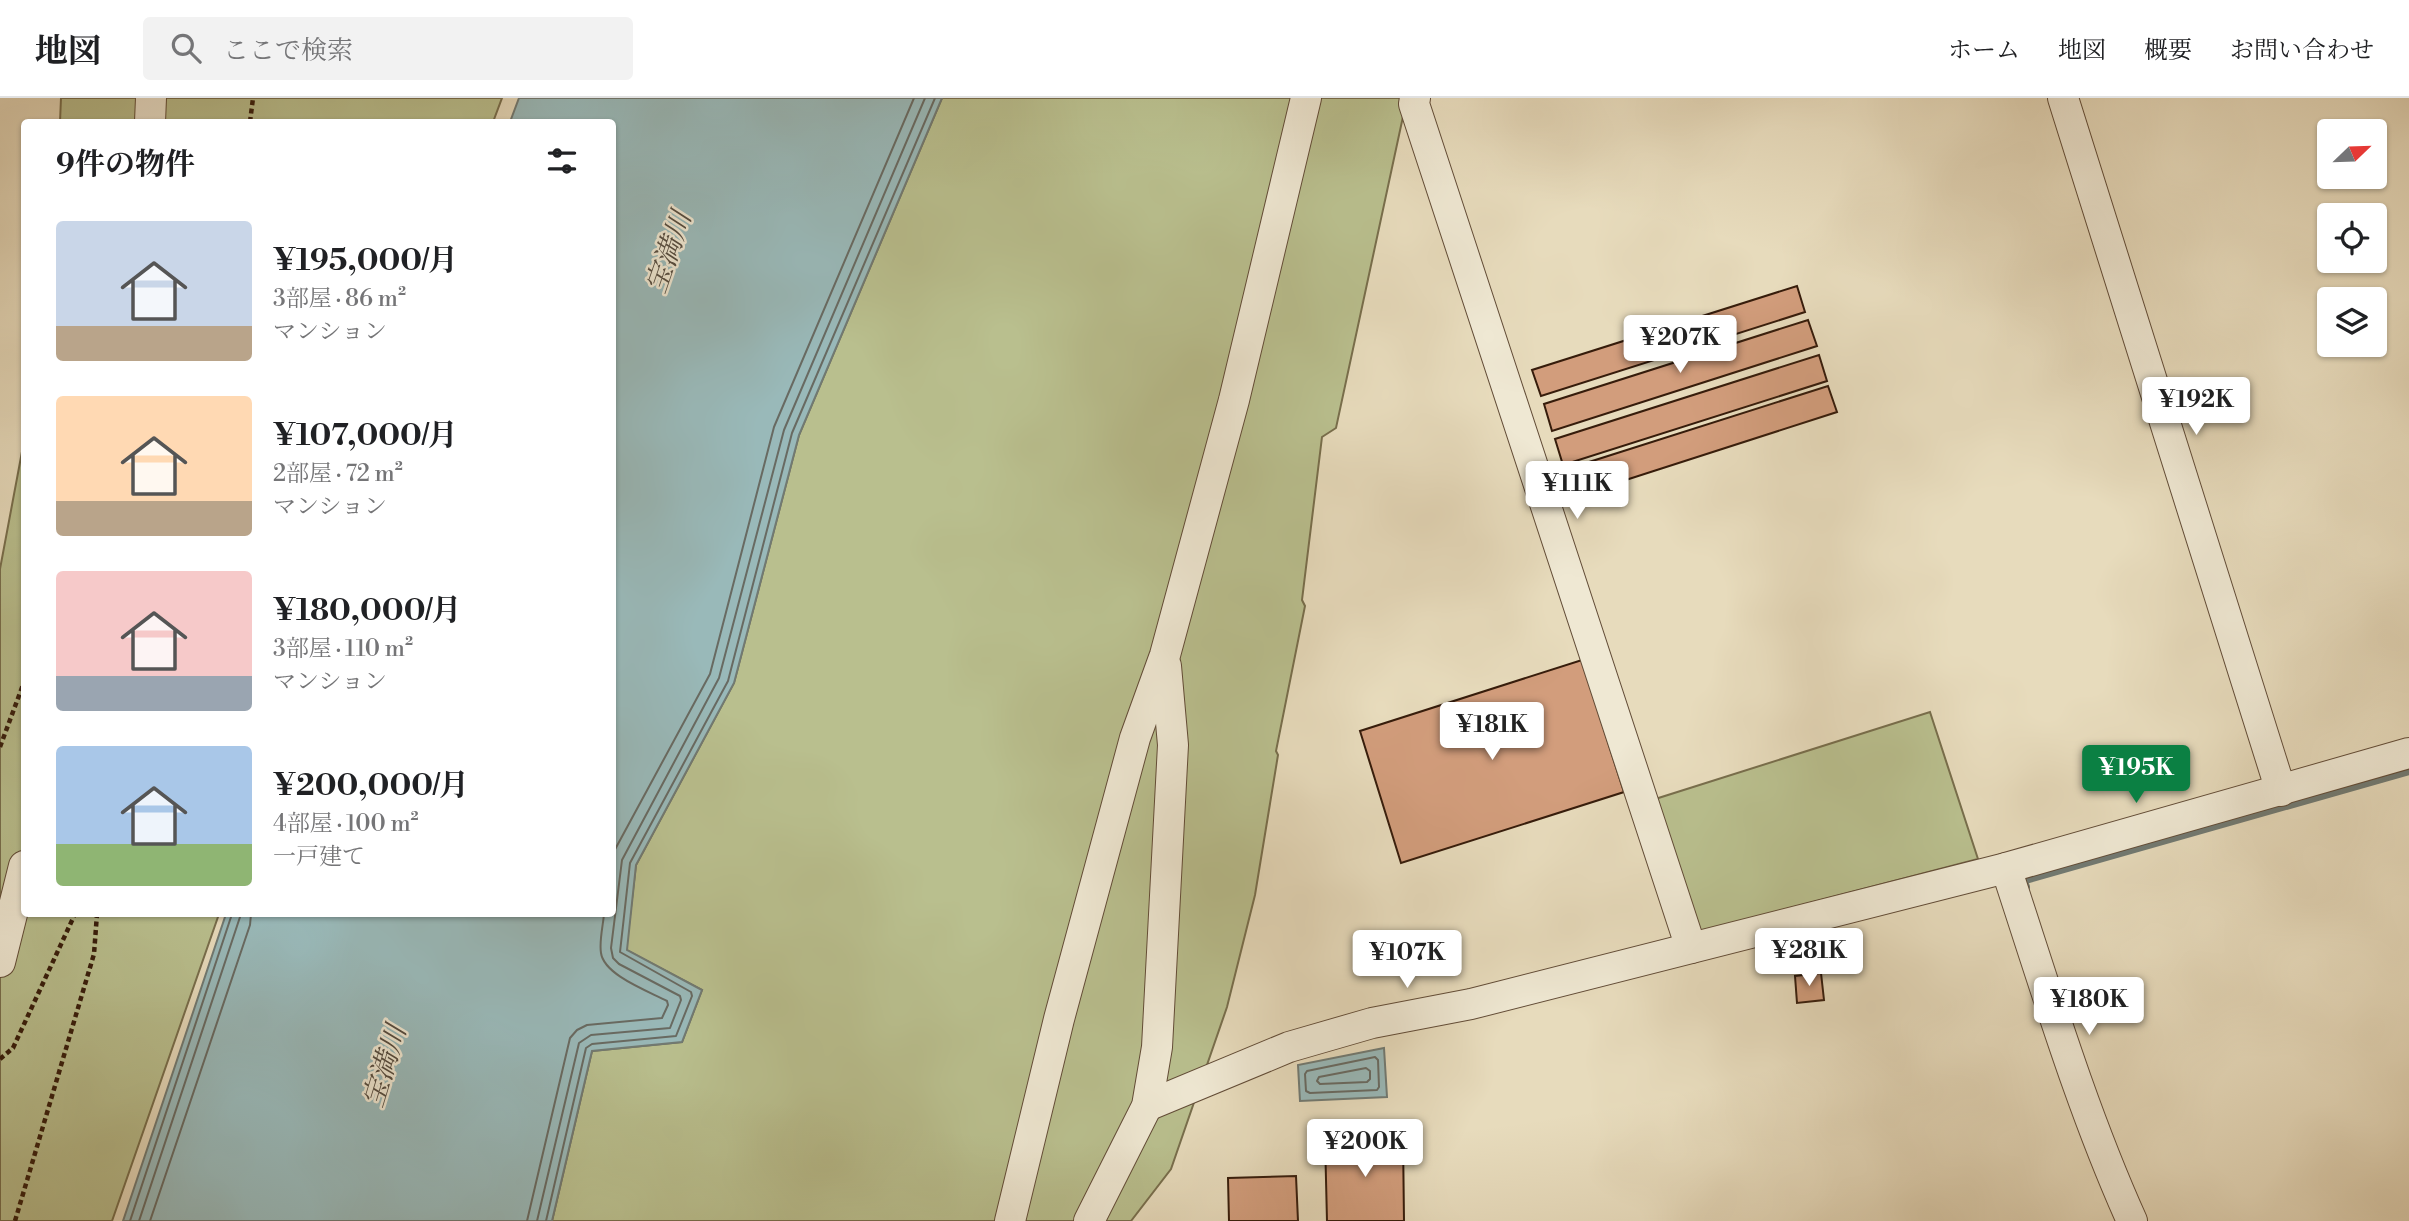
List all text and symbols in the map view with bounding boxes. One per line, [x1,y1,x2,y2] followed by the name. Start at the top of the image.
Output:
[143,17,633,80] search box
[167,29,205,67] icon: search
[35,32,101,73] text: 地図
[223,35,353,67] text: ここで検索
[1948,36,2020,66] text: ホーム
[2058,36,2106,66] text: 地図
[2144,36,2192,66] text: 概要
[2230,36,2374,66] text: お問い合わせ
[2317,119,2387,189] north arrow
[2317,119,2387,357] map controls
[543,142,581,180] icon: filters
[56,146,195,184] text: 9件の物件
[2317,203,2387,273] button: locate
[639,204,701,298] water label: 宝満川
[273,242,458,280] text: ¥195,000/月
[112,249,196,333] icon: home
[273,285,406,313] text: 3部屋 · 86 m²
[2317,287,2387,357] button: layers
[1631,316,1729,375] pin: ¥207K
[273,318,387,346] text: マンション
[1640,324,1720,352] text: ¥207K
[2147,378,2245,437] pin: ¥192K
[2158,386,2234,414] text: ¥192K
[273,417,458,455] text: ¥107,000/月
[112,424,196,508] icon: home
[273,460,403,488] text: 2部屋 · 72 m²
[1528,462,1626,521] pin: ¥111K
[1542,470,1612,498] text: ¥111K
[273,493,387,521] text: マンション
[273,592,461,630] text: ¥180,000/月
[112,599,196,683] icon: home
[273,635,413,663] text: 3部屋 · 110 m²
[273,668,387,696] text: マンション
[1443,702,1541,762] pin: ¥181K
[1456,711,1528,739] text: ¥181K
[2087,746,2185,805] pin: ¥195K
[2098,754,2174,782] text: ¥195K
[273,767,469,805] text: ¥200,000/月
[112,774,196,858] icon: home
[273,810,419,838] text: 4部屋 · 100 m²
[273,843,365,871] text: 一戸建て
[1760,928,1858,988] pin: ¥281K
[1358,930,1456,990] pin: ¥107K
[1771,937,1847,965] text: ¥281K
[1369,939,1445,967] text: ¥107K
[2040,978,2138,1037] pin: ¥180K
[2050,986,2128,1014] text: ¥180K
[356,1018,415,1112] water label: 宝満川
[1316,1119,1414,1179] pin: ¥200K
[1323,1128,1407,1156] text: ¥200K

